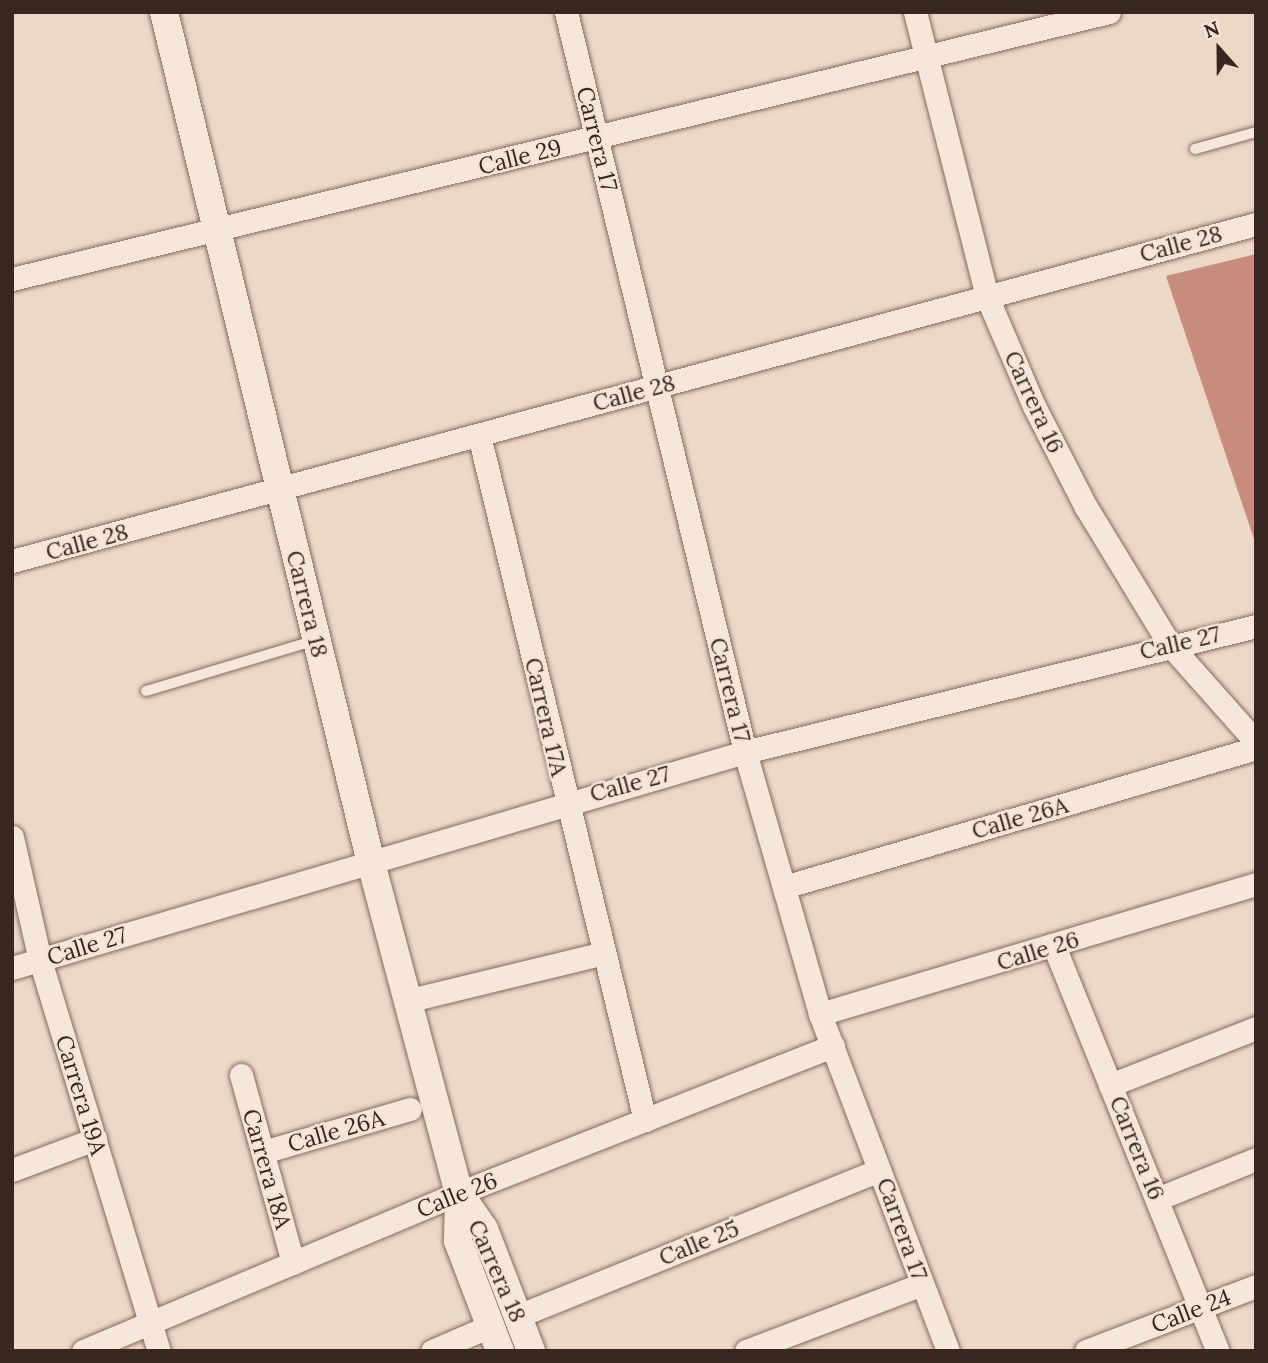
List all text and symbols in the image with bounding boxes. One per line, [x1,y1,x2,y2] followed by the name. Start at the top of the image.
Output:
[1184,14,1254,84] north arrow
[1200,16,1223,43] text: N
[571,84,623,194] street label: Carrera 17
[476,133,564,181] street label: Calle 29
[1137,220,1225,268] street label: Calle 28
[998,347,1070,457] street label: Carrera 16
[590,369,678,417] street label: Calle 28
[43,518,131,566] street label: Calle 28
[280,548,334,660] street label: Carrera 18
[1137,620,1223,666] street label: Calle 27
[704,635,756,745] street label: Carrera 17
[519,655,573,779] street label: Carrera 17A
[587,760,673,808] street label: Calle 27
[969,791,1071,845] street label: Calle 26A
[44,921,130,971] street label: Calle 27
[994,925,1082,977] street label: Calle 26
[50,1032,112,1158] street label: Carrera 19A
[1104,1092,1170,1204] street label: Carrera 16
[285,1104,387,1158] street label: Calle 26A
[237,1106,297,1232] street label: Carrera 18A
[413,1166,501,1224] street label: Calle 26
[871,1174,933,1284] street label: Carrera 17
[655,1214,743,1272] street label: Calle 25
[462,1216,532,1326] street label: Carrera 18
[1147,1283,1235,1339] street label: Calle 24

